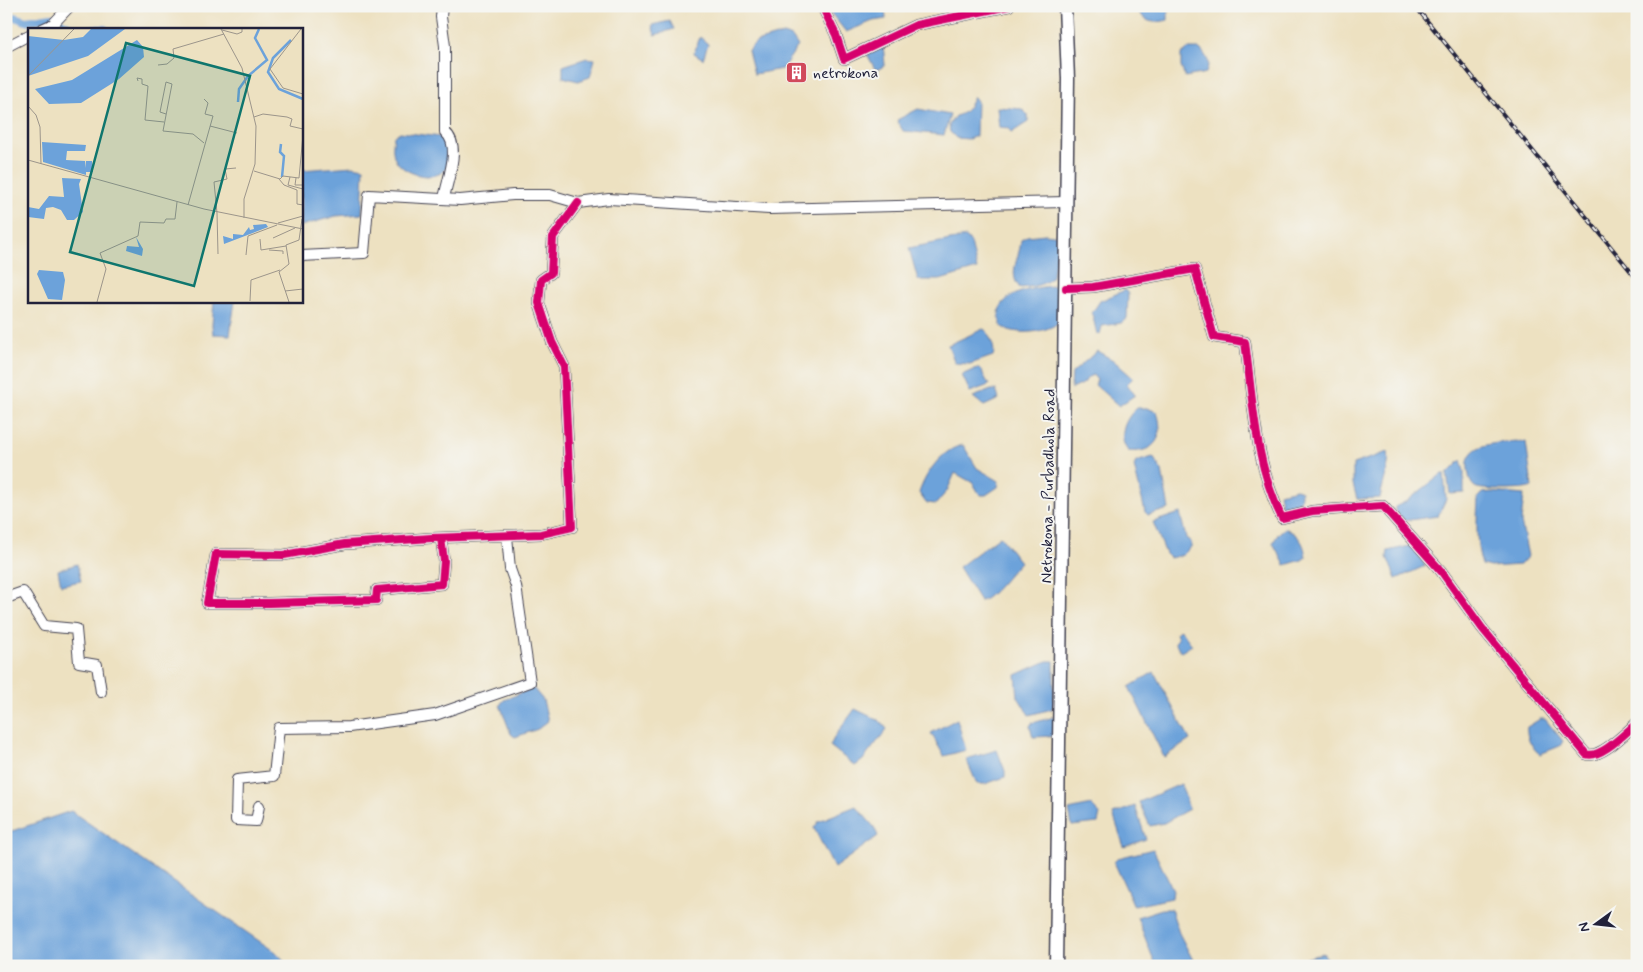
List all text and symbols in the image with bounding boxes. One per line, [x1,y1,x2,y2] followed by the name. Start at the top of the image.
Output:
[28,28,302,302] inset map
[785,60,809,84] building icon: netrokona
[813,63,878,84] place label: netrokona
[1036,388,1061,584] street label: Netrokona - Purbadhola Road
[1570,900,1620,950] north arrow
[1575,920,1594,934] text: N

